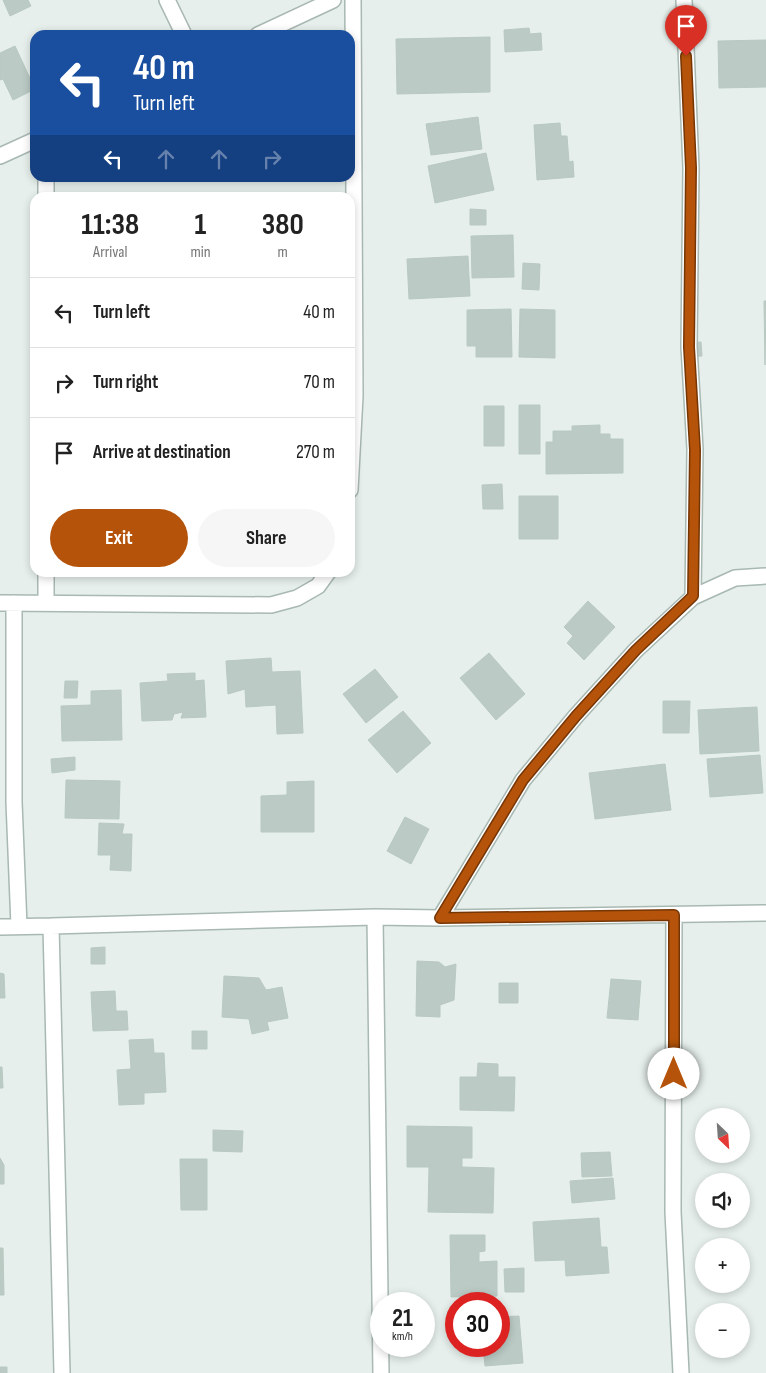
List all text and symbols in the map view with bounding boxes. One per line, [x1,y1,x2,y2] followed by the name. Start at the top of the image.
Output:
[665,5,707,56] pin
[672,12,700,40] icon: arrive
[133,47,195,90] text: 40 m
[50,50,115,115] icon: left
[133,90,195,117] text: Turn left
[99,145,127,173] icon: left
[152,145,180,173] icon: ahead
[205,145,233,173] icon: ahead
[258,145,286,173] icon: right
[81,207,139,243] text: 11:38
[195,207,206,243] text: 1
[262,207,304,243] text: 380
[93,243,127,262] text: Arrival
[190,243,211,262] text: min
[278,243,288,262] text: m
[50,299,78,327] icon: left
[93,301,150,324] text: Turn left
[303,301,335,324] text: 40 m
[50,369,78,397] icon: right
[93,371,158,394] text: Turn right
[304,371,335,394] text: 70 m
[50,439,78,467] icon: arrive
[93,441,231,464] text: Arrive at destination
[296,441,335,464] text: 270 m
[50,509,188,567] button: Exit
[198,509,335,567] button: Share
[647,1047,699,1099] position arrow
[695,1108,750,1162] north arrow
[695,1108,750,1358] map controls
[695,1173,750,1228] button: sound
[695,1238,750,1293] button: +
[445,1292,510,1357] speed limit sign: 30
[392,1303,413,1334] text: 21
[695,1303,750,1358] button: −
[392,1329,413,1344] text: km/h

